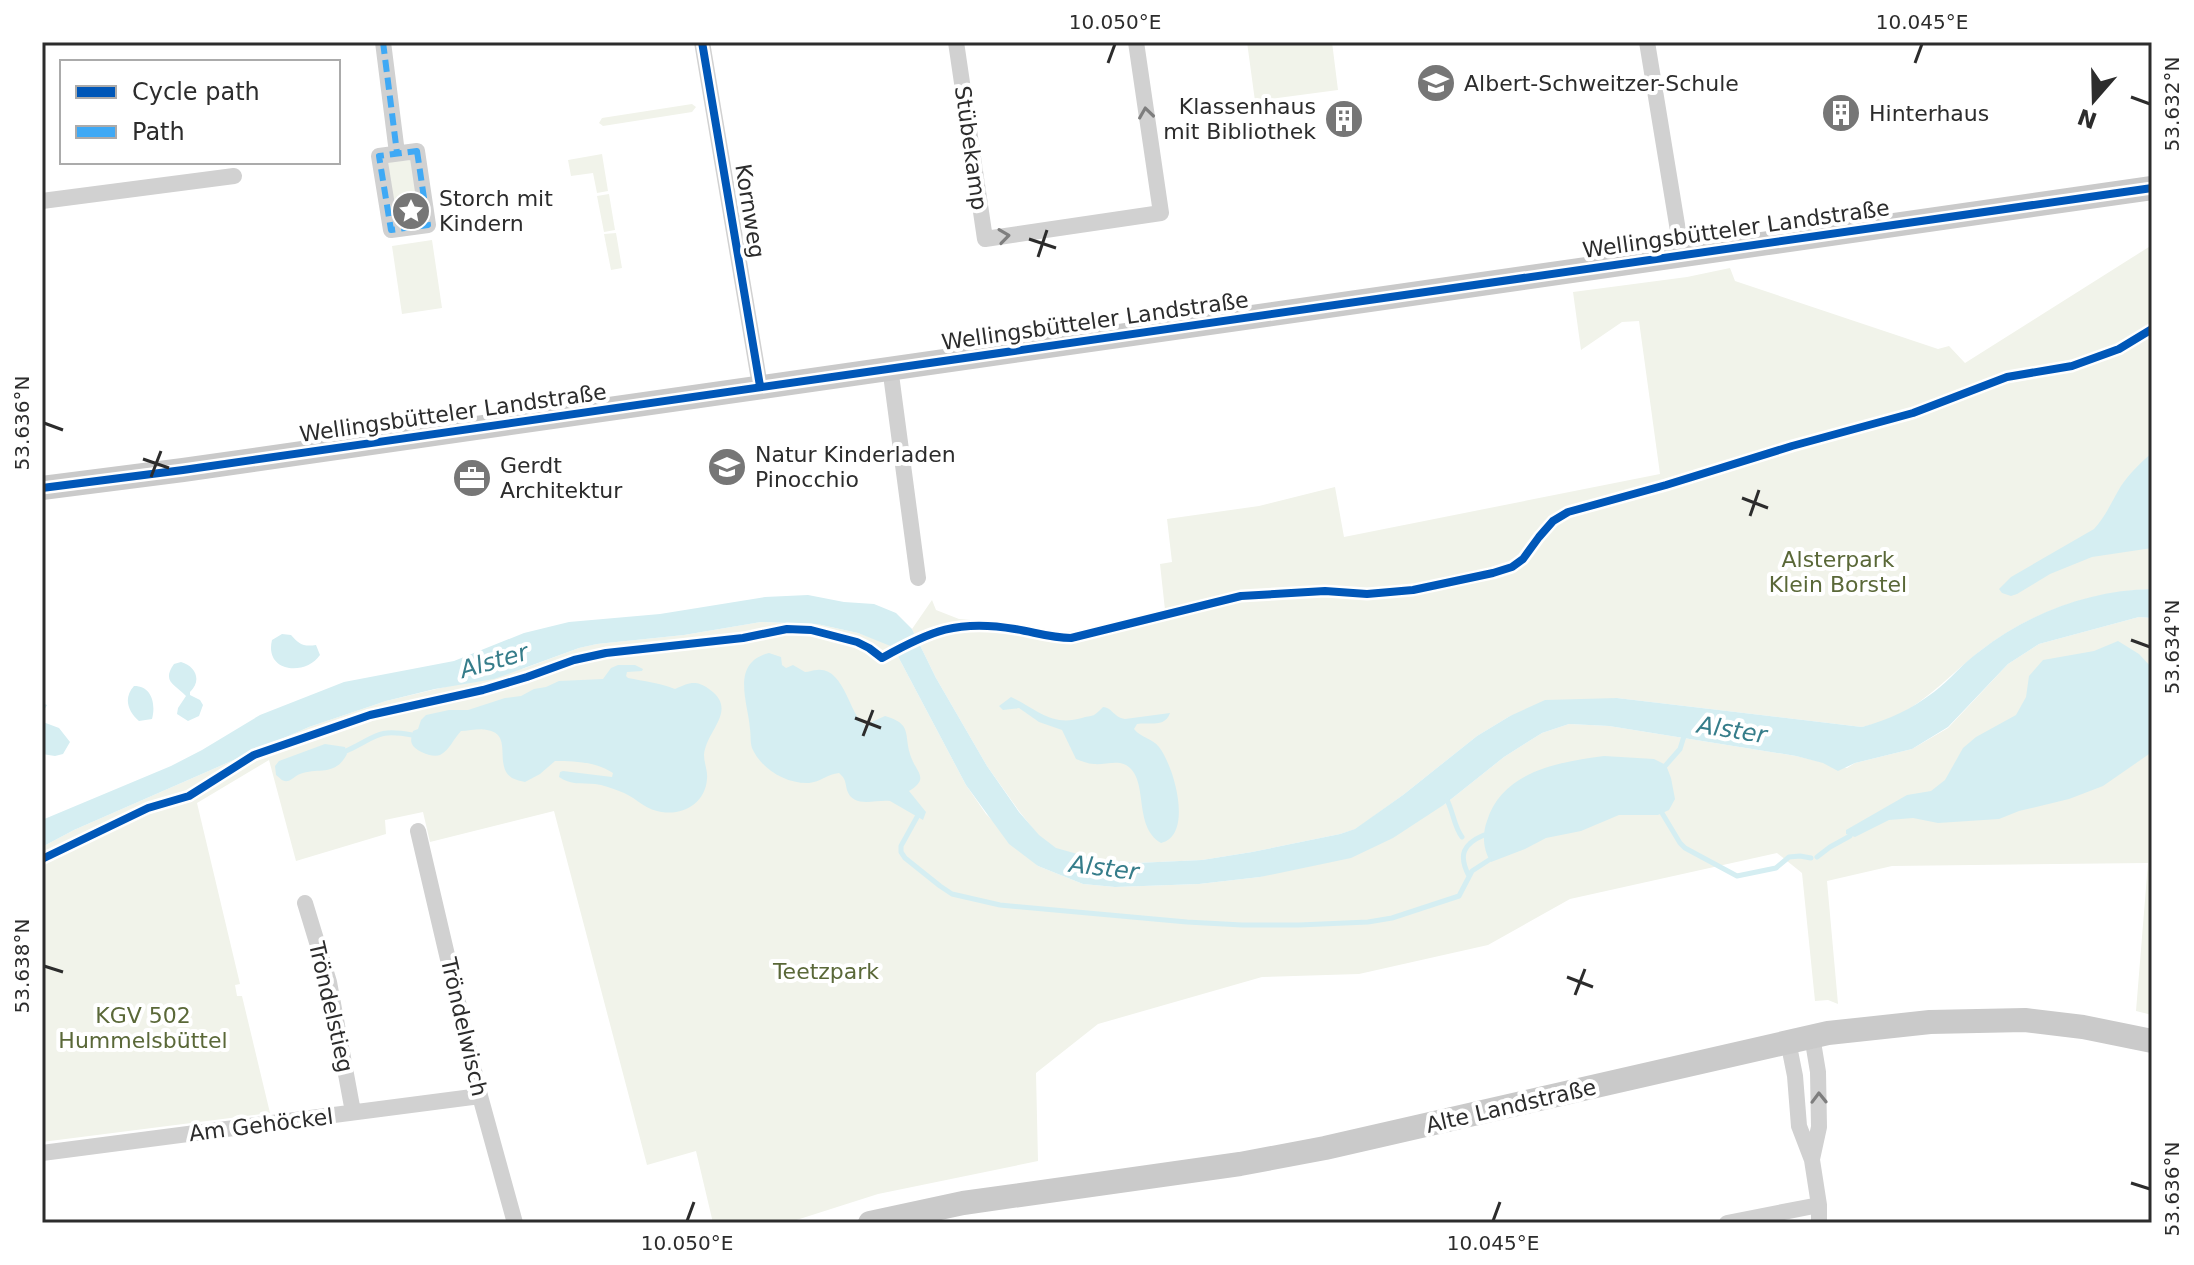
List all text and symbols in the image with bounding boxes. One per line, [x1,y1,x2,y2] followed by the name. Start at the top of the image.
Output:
[1069,10,1161,34] text: 10.050°E
[1876,10,1968,34] text: 10.045°E
[2160,57,2184,151] text: 53.632°N
[60,60,340,164] legend
[2054,60,2134,140] north arrow
[1415,62,1457,104] school or university icon: Albert-Schweitzer-Schule
[1464,71,1739,96] place label: Albert-Schweitzer-Schule
[132,78,260,106] text: Cycle path
[950,84,992,212] street label: Stübekamp
[1820,92,1862,134] building icon: Hinterhaus
[1163,94,1316,144] place label: Klassenhaus mit Bibliothek
[1323,98,1365,140] building icon: Klassenhaus mit Bibliothek
[1869,101,1989,126] place label: Hinterhaus
[2074,103,2100,133] text: N
[1138,106,1155,120] one-way arrow
[132,118,185,146] text: Path
[730,162,770,260] street label: Kornweg
[439,186,553,236] place label: Storch mit Kindern
[390,190,432,232] place icon: Storch mit Kindern
[1581,195,1891,263] street label: Wellingsbütteler Landstraße
[997,228,1010,245] one-way arrow
[940,287,1250,355] street label: Wellingsbütteler Landstraße
[10,376,34,470] text: 53.636°N
[298,379,608,447] street label: Wellingsbütteler Landstraße
[755,442,956,492] place label: Natur Kinderladen Pinocchio
[706,446,748,488] school or university icon: Natur Kinderladen Pinocchio
[500,453,623,503] place label: Gerdt Architektur
[451,457,493,499] office icon: Gerdt Architektur
[1769,547,1907,597] park label: Alsterpark Klein Borstel
[2160,600,2184,694] text: 53.634°N
[455,637,533,685] water label: Alster
[1693,710,1771,750] water label: Alster
[1066,850,1142,886] water label: Alster
[10,919,34,1013] text: 53.638°N
[304,938,358,1075] street label: Tröndelstieg
[436,954,492,1099] street label: Tröndelwisch
[772,959,879,984] park label: Teetzpark
[58,1003,228,1053] park label: KGV 502 Hummelsbüttel
[1423,1074,1599,1138] street label: Alte Landstraße
[1810,1091,1827,1104] one-way arrow
[187,1104,335,1146] street label: Am Gehöckel
[2160,1142,2184,1236] text: 53.636°N
[641,1231,733,1255] text: 10.050°E
[1447,1231,1539,1255] text: 10.045°E

